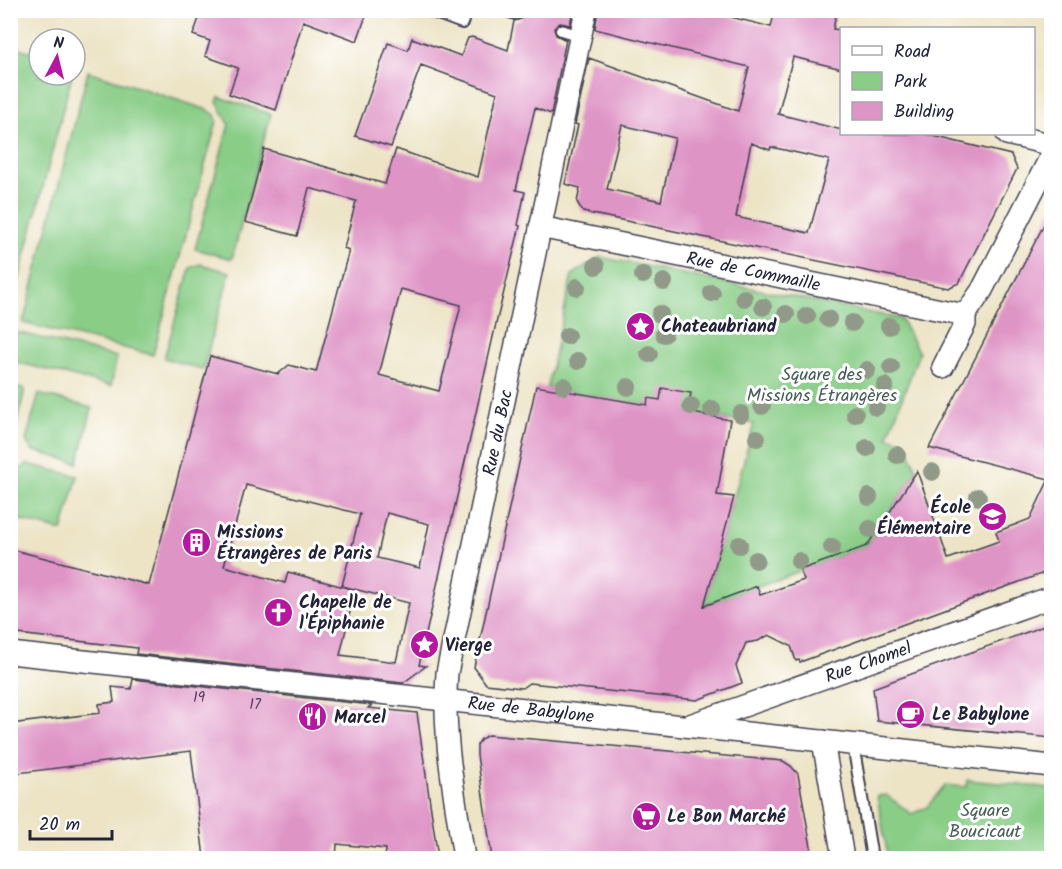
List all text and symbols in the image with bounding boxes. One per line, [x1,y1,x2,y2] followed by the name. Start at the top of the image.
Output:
[27,27,87,87] north arrow
[840,27,1035,135] legend
[52,31,65,57] text: N
[894,38,931,67] text: Road
[894,68,927,97] text: Park
[894,98,954,127] text: Building
[684,245,823,301] street label: Rue de Commaille
[624,310,656,342] place icon: Chateaubriand
[661,313,777,342] place label: Chateaubriand
[747,361,898,411] park label: Square des Missions Étrangères
[476,387,522,478] street label: Rue du Bac
[877,494,971,544] place label: École Élémentaire
[976,501,1008,533] school or university icon: École Élémentaire
[217,519,373,569] place label: Missions Étrangères de Paris
[180,526,212,558] building icon: Missions Étrangères de Paris
[299,589,392,639] place label: Chapelle de l'Épiphanie
[262,596,294,628] church icon: Chapelle de l'Épiphanie
[408,629,440,661] place icon: Vierge
[445,632,492,661] place label: Vierge
[821,635,916,692] street label: Rue Chomel
[193,686,206,710] house number: 19
[466,690,595,732] street label: Rue de Babylone
[249,693,262,717] house number: 17
[895,698,927,730] cafe icon: Le Babylone
[297,701,329,733] restaurant icon: Marcel
[932,701,1029,730] place label: Le Babylone
[334,704,386,733] place label: Marcel
[949,797,1022,847] park label: Square Boucicaut
[630,800,662,832] supermarket icon: Le Bon Marché
[30,803,112,841] scale bar
[667,803,786,832] place label: Le Bon Marché
[39,811,80,840] text: 20 m

